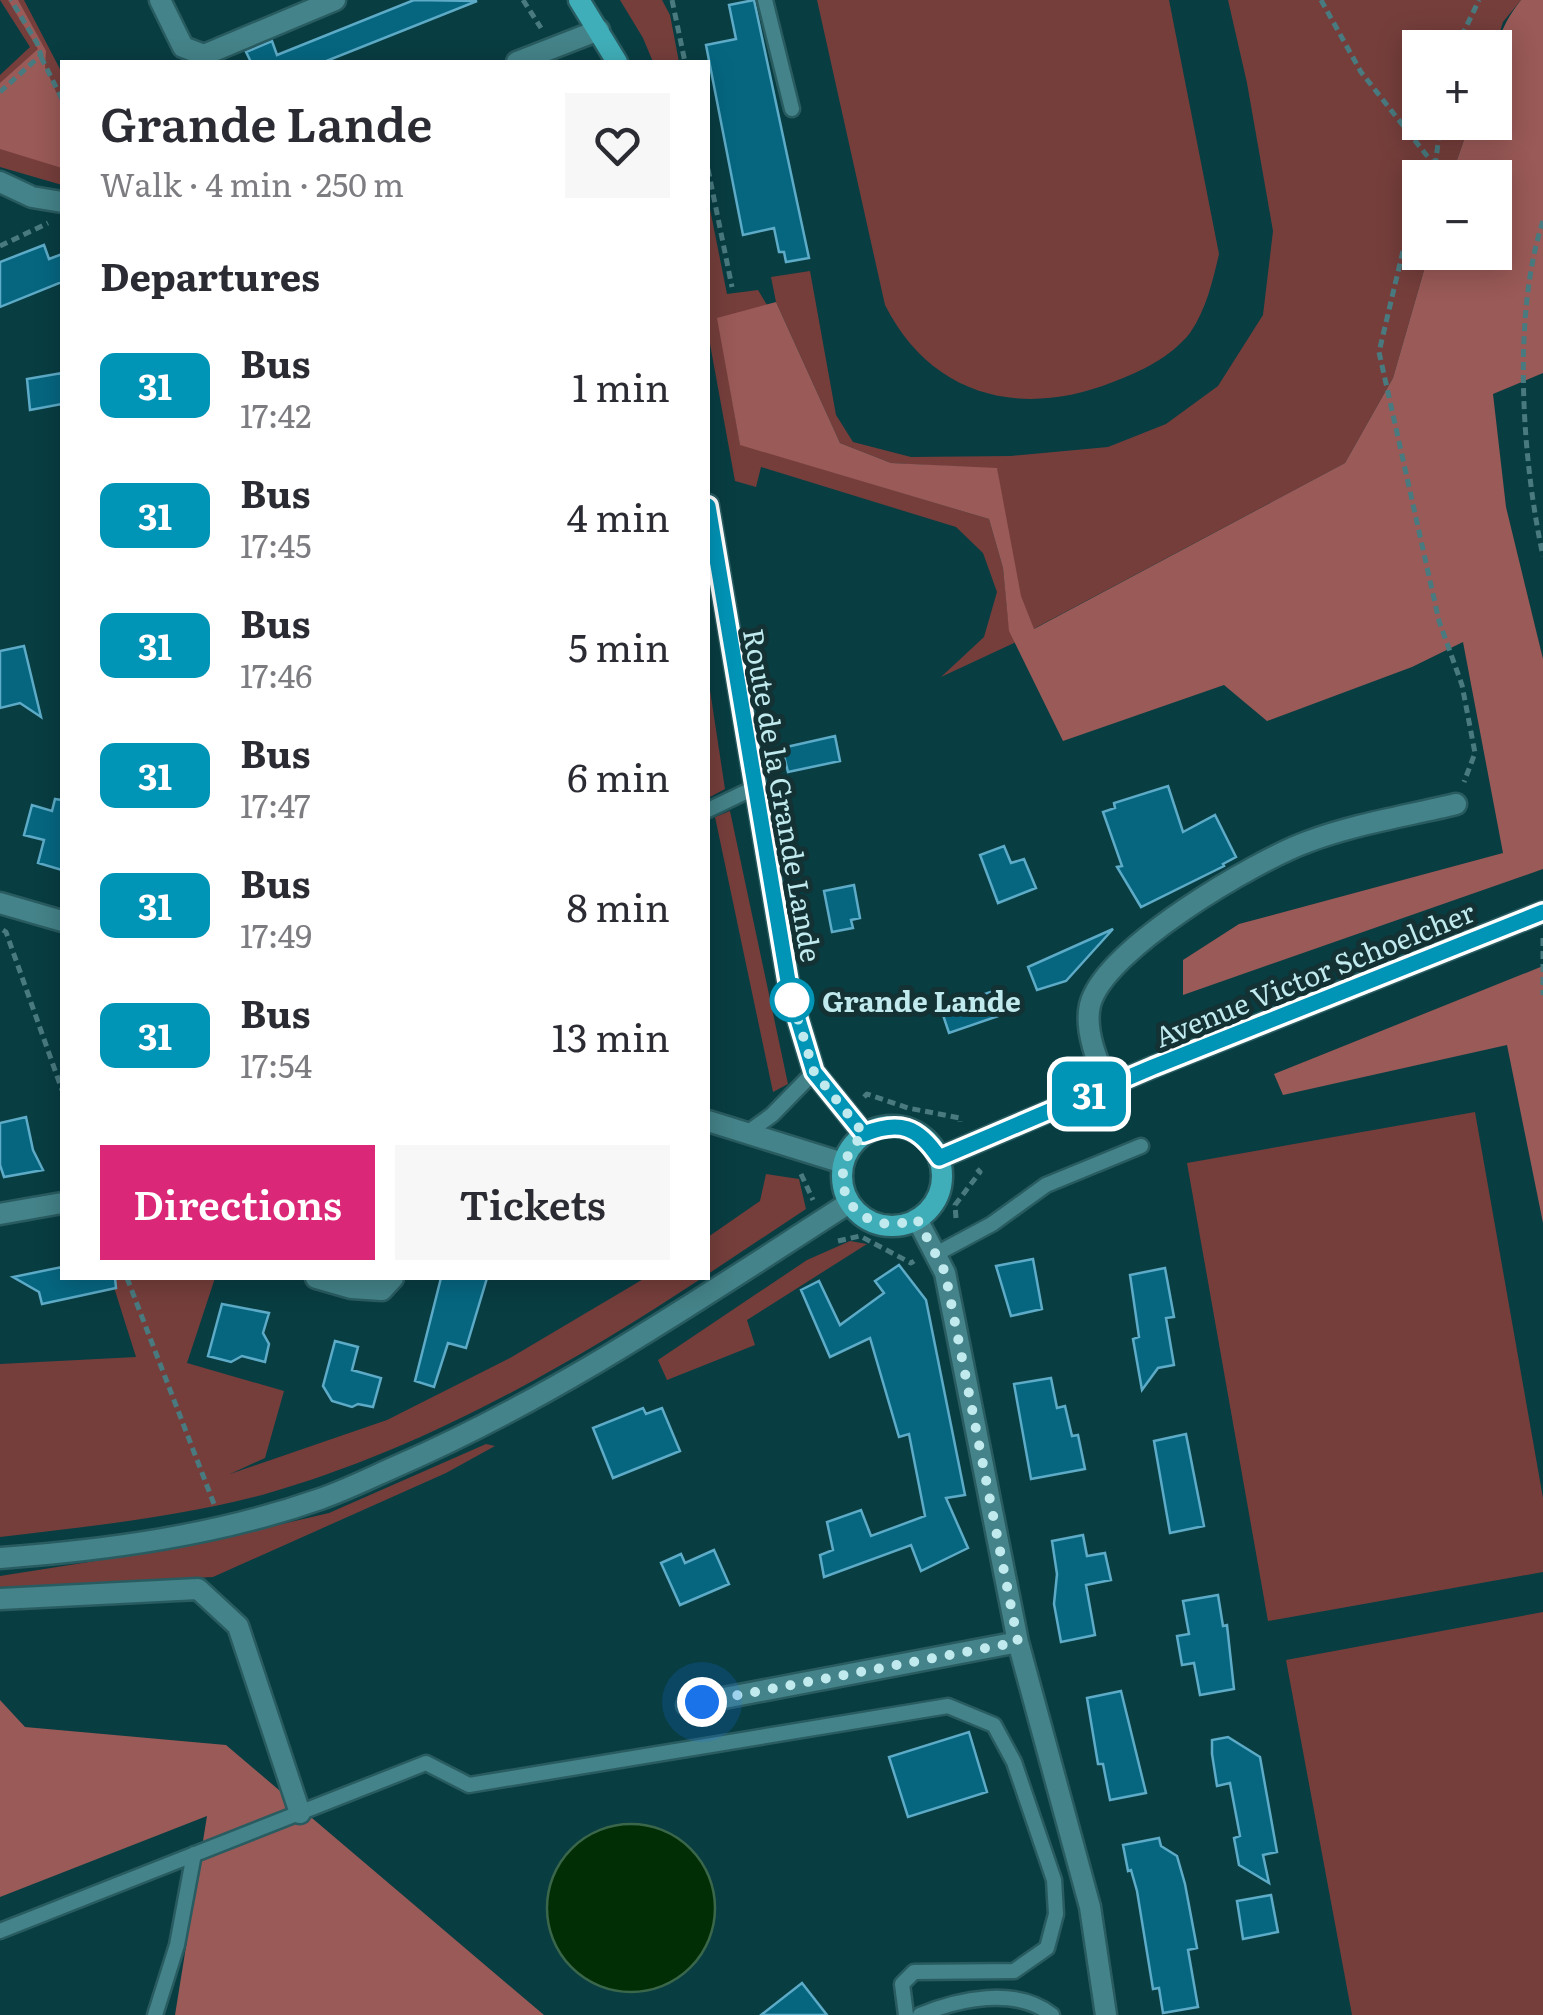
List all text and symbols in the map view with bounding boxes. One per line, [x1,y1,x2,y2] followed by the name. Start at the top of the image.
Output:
[1402,30,1512,270] map controls
[1402,30,1512,140] button: +
[100,86,432,157] text: Grande Lande
[565,93,670,198] button: heart
[100,159,404,207] text: Walk · 4 min · 250 m
[1402,160,1512,270] button: −
[100,246,320,303] text: Departures
[240,333,311,390] text: Bus
[572,357,670,414] text: 1 min
[138,359,172,411] text: 31
[240,390,312,438] text: 17:42
[240,463,311,520] text: Bus
[567,487,670,544] text: 4 min
[138,489,172,541] text: 31
[240,520,312,568] text: 17:45
[240,593,311,650] text: Bus
[568,617,670,674] text: 5 min
[138,619,172,671] text: 31
[734,625,834,965] street label: Route de la Grande Lande
[240,650,312,698] text: 17:46
[240,723,311,780] text: Bus
[567,747,670,804] text: 6 min
[138,749,172,801] text: 31
[240,780,310,828] text: 17:47
[240,853,311,910] text: Bus
[567,877,670,934] text: 8 min
[138,879,172,931] text: 31
[1148,889,1481,1056] street label: Avenue Victor Schoelcher
[240,910,312,958] text: 17:49
[771,979,813,1021] marker: Grande Lande
[822,979,1021,1021] place label: Grande Lande
[240,983,311,1040] text: Bus
[552,1007,670,1064] text: 13 min
[138,1009,172,1061] text: 31
[240,1040,312,1088] text: 17:54
[1044,1062,1134,1126] line badge: 31
[1072,1068,1106,1120] text: 31
[100,1145,375,1260] button: Directions
[395,1145,670,1260] button: Tickets
[677,1677,727,1727] your location

